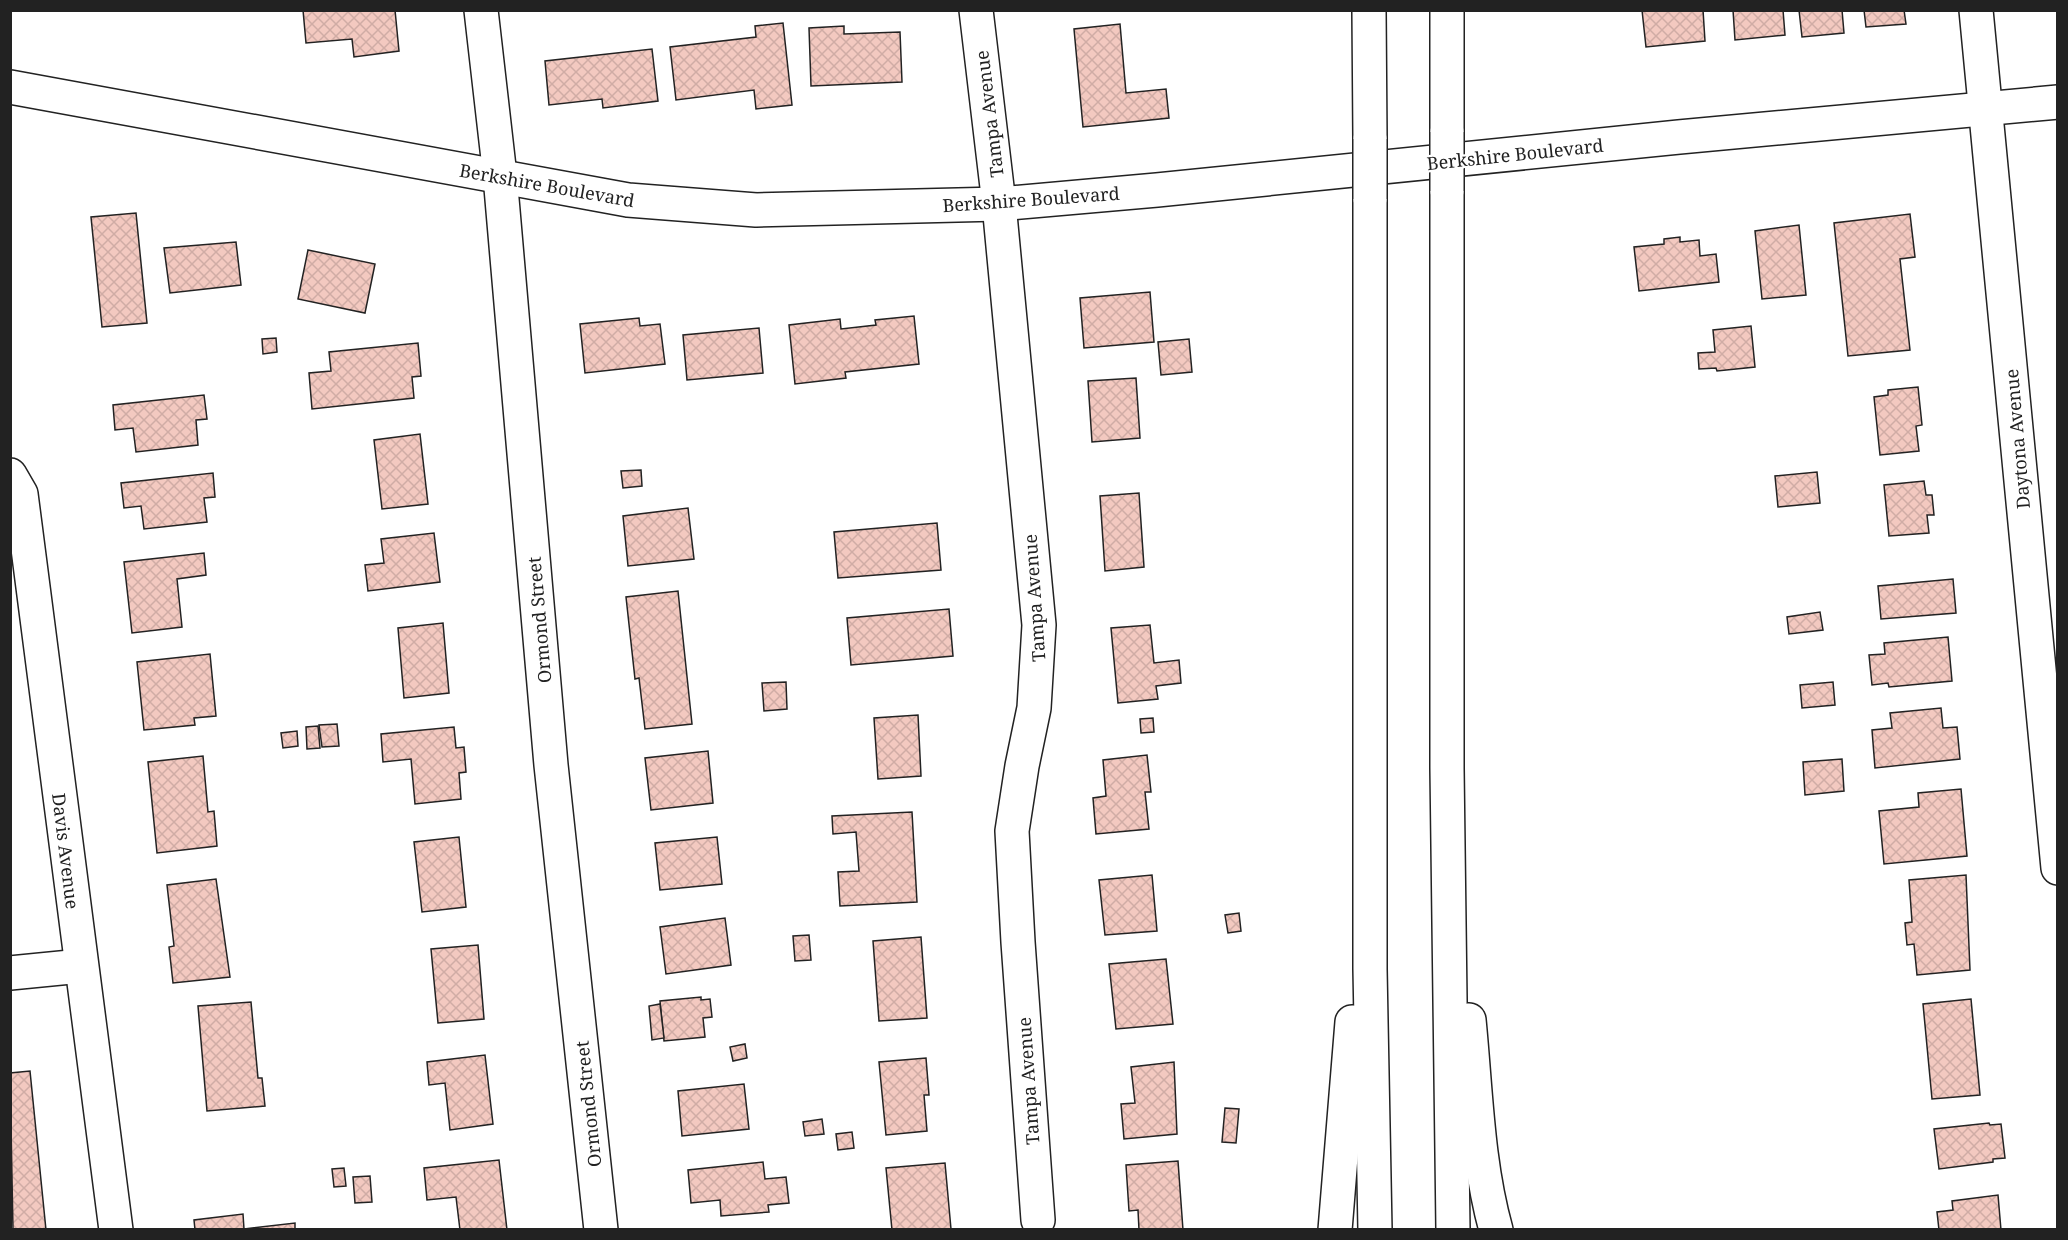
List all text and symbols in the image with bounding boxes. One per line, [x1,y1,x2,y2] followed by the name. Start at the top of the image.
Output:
[969,49,1009,179] street label: Tampa Avenue
[1426,133,1604,175] street label: Berkshire Boulevard
[458,158,636,212] street label: Berkshire Boulevard
[942,181,1120,217] street label: Berkshire Boulevard
[1999,368,2035,510] street label: Daytona Avenue
[1018,533,1050,663] street label: Tampa Avenue
[522,556,556,684] street label: Ormond Street
[47,792,85,910] street label: Davis Avenue
[1012,1016,1044,1146] street label: Tampa Avenue
[569,1040,607,1168] street label: Ormond Street

